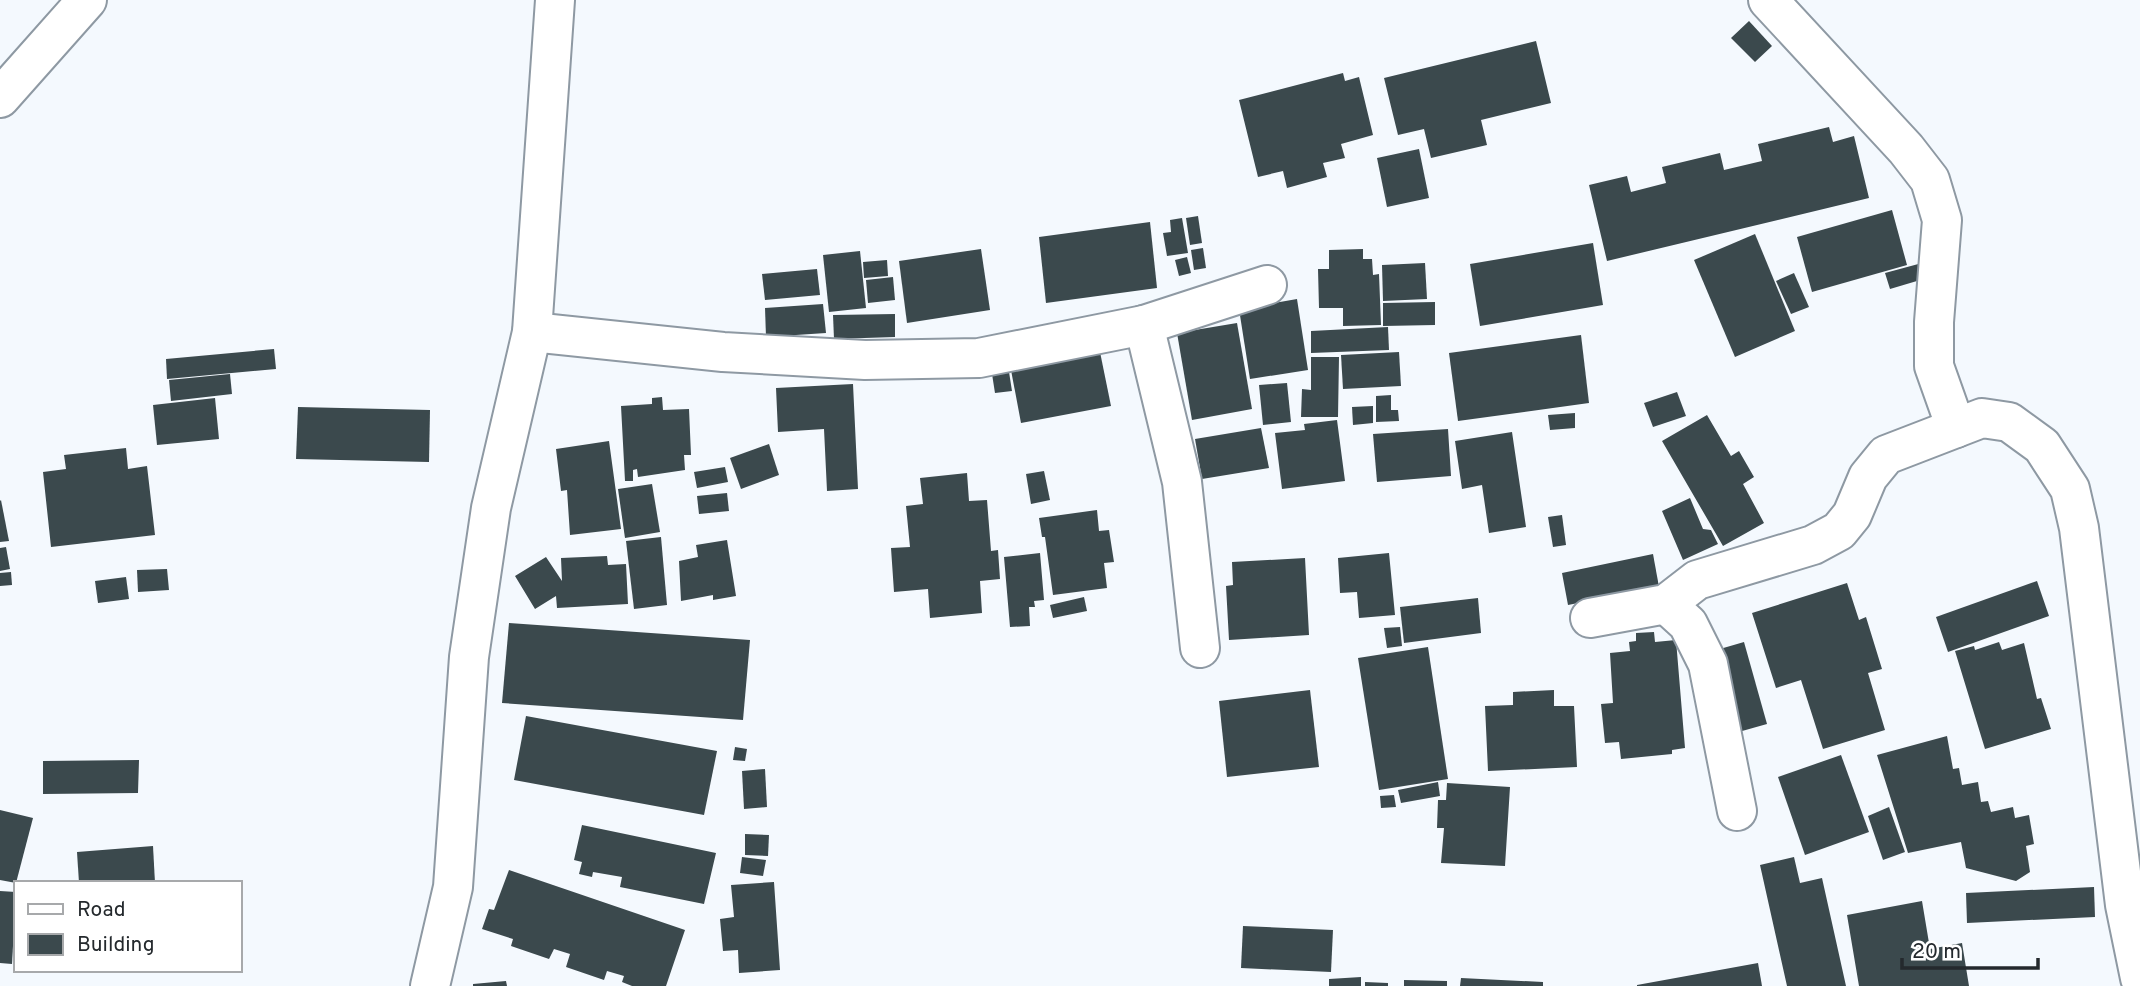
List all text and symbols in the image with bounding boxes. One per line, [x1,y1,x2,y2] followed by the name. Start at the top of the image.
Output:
[14,881,242,972] legend
[77,897,126,924] text: Road
[1902,926,2038,970] scale bar
[77,932,155,959] text: Building
[1912,939,1961,966] text: 20 m

